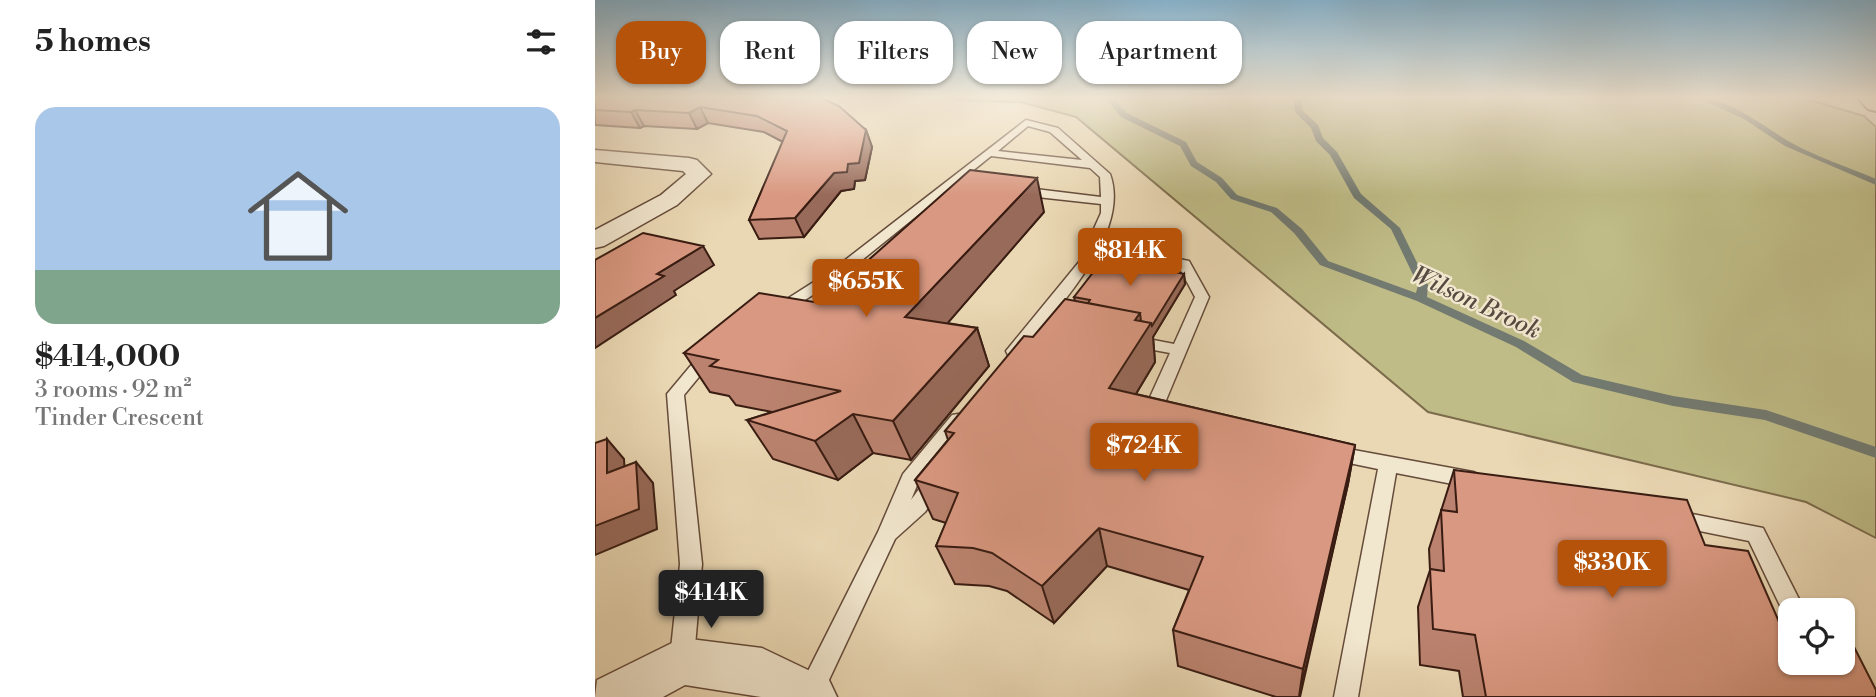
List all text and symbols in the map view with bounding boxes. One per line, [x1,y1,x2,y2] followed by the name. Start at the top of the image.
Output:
[616,21,706,84] chip: Buy
[720,21,820,84] chip: Rent
[834,21,953,84] chip: Filters
[967,21,1062,84] chip: New
[1076,21,1242,84] chip: Apartment
[35,23,151,61] text: 5 homes
[522,23,560,61] icon: filters
[235,153,361,279] icon: home
[1081,229,1179,288] pin: $814K
[1094,237,1166,265] text: $814K
[817,260,915,319] pin: $655K
[1407,260,1545,346] water label: Wilson Brook
[828,268,904,296] text: $655K
[35,338,180,376] text: $414,000
[35,376,191,404] text: 3 rooms · 92 m²
[35,404,204,432] text: Tinder Crescent
[1095,424,1193,483] pin: $724K
[1106,432,1182,460] text: $724K
[1563,540,1661,600] pin: $330K
[1574,549,1650,577] text: $330K
[662,570,760,630] pin: $414K
[675,579,747,607] text: $414K
[1778,598,1855,675] map controls
[1778,598,1855,675] button: locate

